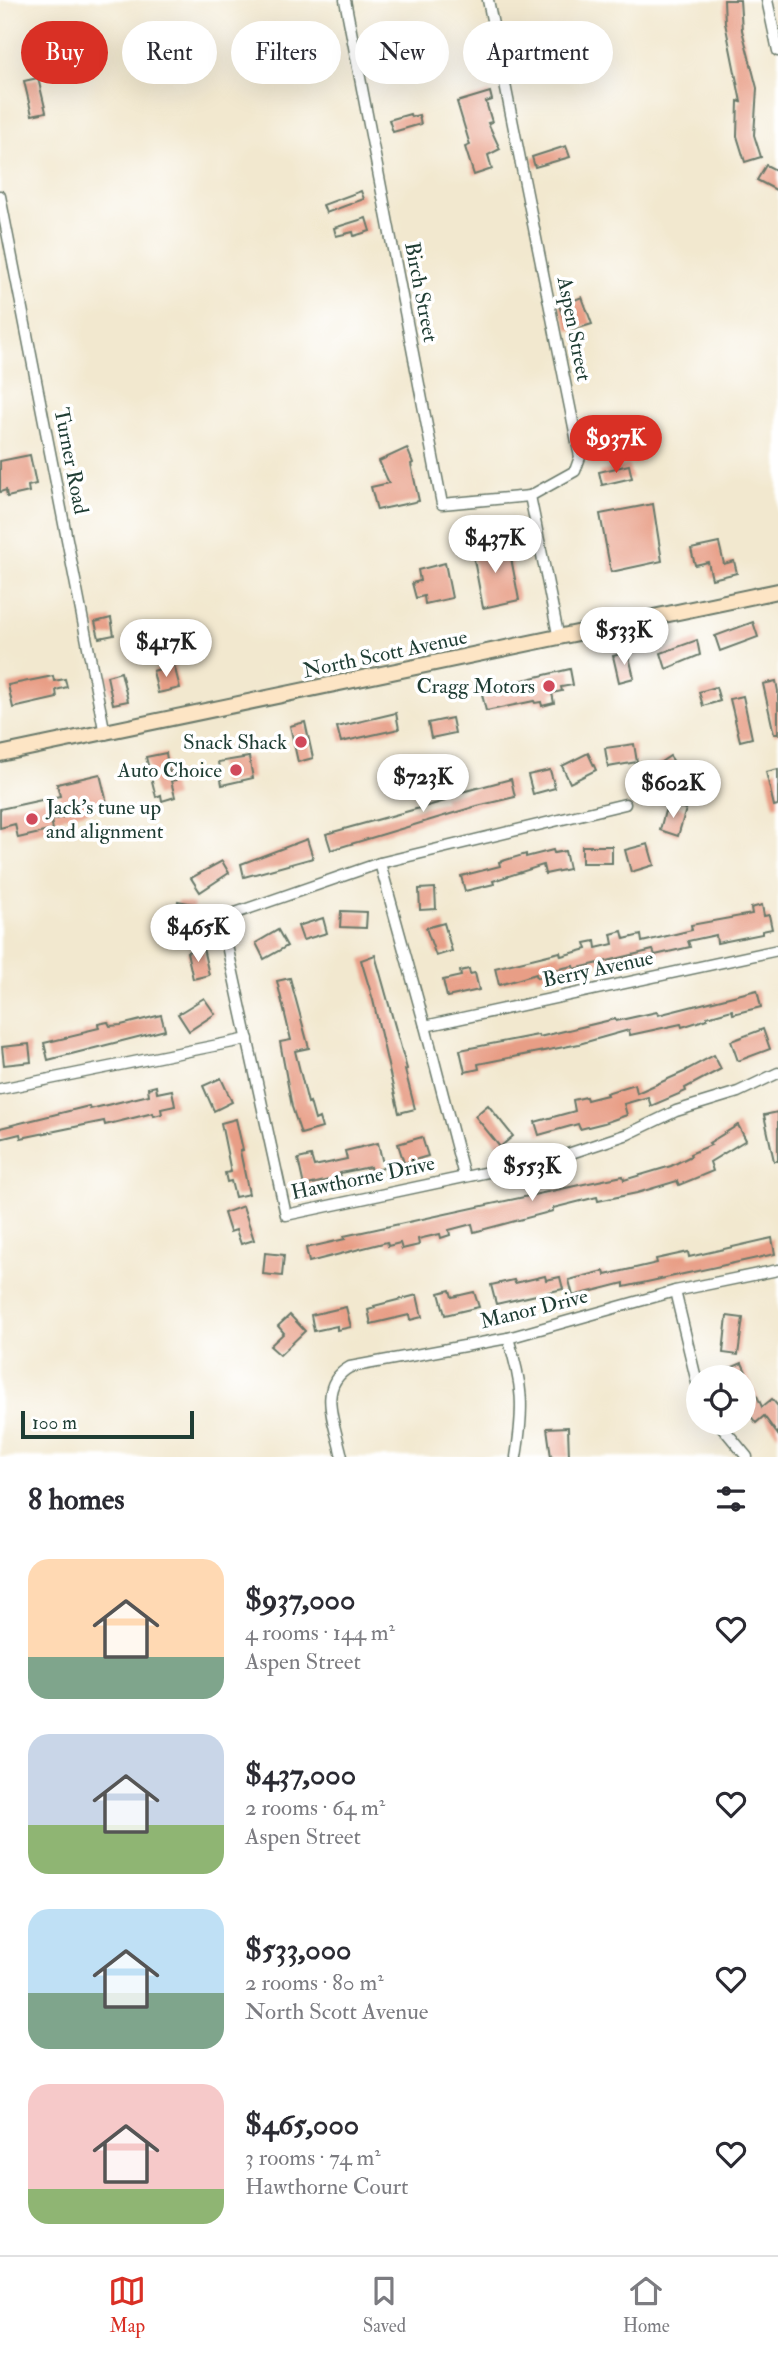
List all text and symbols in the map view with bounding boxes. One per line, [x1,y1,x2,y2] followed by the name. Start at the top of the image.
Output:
[21,21,108,84] chip: Buy
[122,21,217,84] chip: Rent
[231,21,341,84] chip: Filters
[355,21,449,84] chip: New
[463,21,613,84] chip: Apartment
[398,240,444,345] street label: Birch Street
[550,274,597,384] street label: Aspen Street
[47,405,95,517] street label: Turner Road
[567,416,665,475] pin: $937K
[586,423,646,452] text: $937K
[446,516,544,575] pin: $437K
[465,523,525,552] text: $437K
[575,608,673,667] pin: $533K
[596,615,652,644] text: $533K
[117,620,215,679] pin: $417K
[300,623,470,685] street label: North Scott Avenue
[136,627,196,656] text: $417K
[416,673,535,700] place label: Cragg Motors
[541,678,557,694] marker: Cragg Motors
[183,729,287,756] place label: Snack Shack
[293,734,309,750] marker: Snack Shack
[374,754,472,814] pin: $723K
[117,757,222,784] place label: Auto Choice
[624,760,722,820] pin: $602K
[228,762,244,778] marker: Auto Choice
[393,762,453,791] text: $723K
[641,768,705,797] text: $602K
[45,794,164,845] place label: Jack's tune up and alignment
[24,811,40,827] marker: Jack's tune up and alignment
[149,904,247,964] pin: $465K
[166,912,230,941] text: $465K
[540,944,656,994] street label: Berry Avenue
[483,1144,581,1203] pin: $553K
[289,1150,438,1206] street label: Hawthorne Drive
[503,1151,561,1180] text: $553K
[477,1283,591,1335] street label: Manor Drive
[686,1365,756,1435] map controls
[686,1365,756,1435] button: locate
[21,1408,194,1440] scale bar
[32,1411,77,1435] text: 100 m
[712,1480,750,1518] icon: filters
[28,1481,125,1518] text: 8 homes
[245,1581,355,1618] text: $937,000
[84,1587,168,1671] icon: home
[712,1610,750,1648] icon: heart
[245,1618,395,1647] text: 4 rooms · 144 m²
[245,1647,361,1676] text: Aspen Street
[245,1756,356,1793] text: $437,000
[84,1762,168,1846] icon: home
[712,1785,750,1823] icon: heart
[245,1793,385,1822] text: 2 rooms · 64 m²
[245,1822,361,1851] text: Aspen Street
[245,1931,351,1968] text: $533,000
[84,1937,168,2021] icon: home
[712,1960,750,1998] icon: heart
[245,1968,384,1997] text: 2 rooms · 80 m²
[245,1997,428,2026] text: North Scott Avenue
[245,2106,359,2143] text: $465,000
[84,2112,168,2196] icon: home
[712,2135,750,2173] icon: heart
[245,2143,381,2172] text: 3 rooms · 74 m²
[245,2172,409,2201] text: Hawthorne Court
[108,2272,146,2338] tab: Map
[363,2272,406,2338] tab: Saved
[623,2272,670,2338] tab: Home

